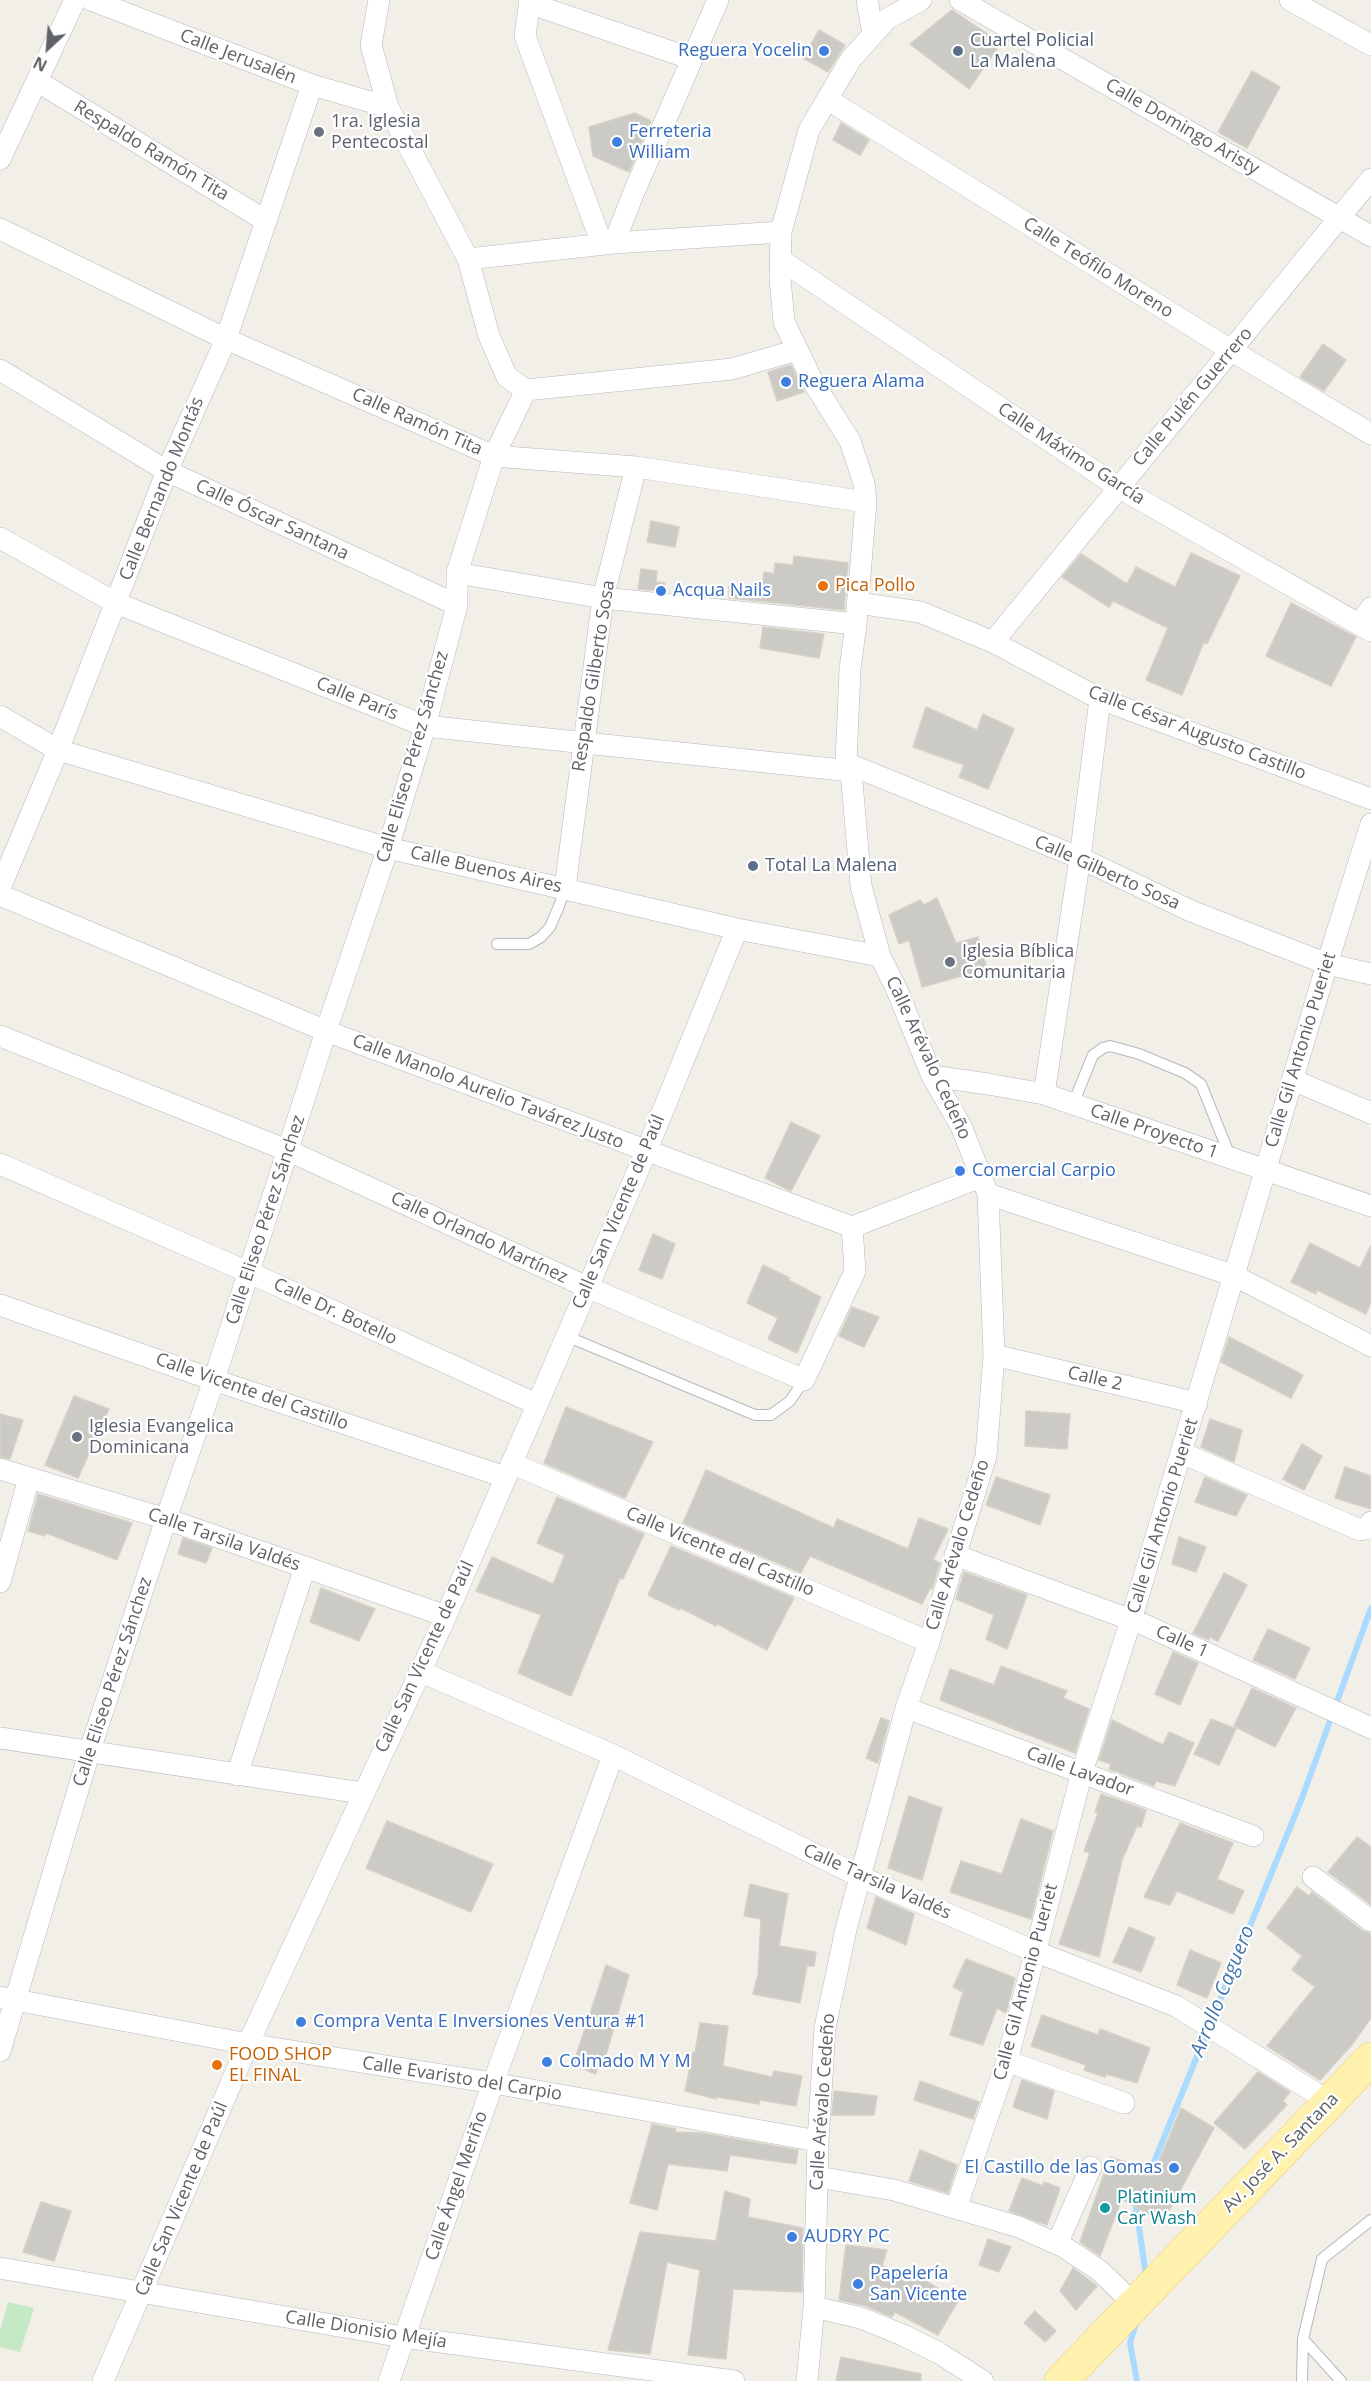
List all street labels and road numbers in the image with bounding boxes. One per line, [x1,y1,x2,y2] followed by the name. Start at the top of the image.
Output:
[177,25,299,89] street label: Calle Jerusalén
[1101,74,1263,180] street label: Calle Domingo Aristy
[70,96,232,206] street label: Respaldo Ramón Tita
[1019,213,1177,323] street label: Calle Teófilo Moreno
[1129,323,1257,471] street label: Calle Pulén Guerrero
[348,384,486,460] street label: Calle Ramón Tita
[115,394,209,584] street label: Calle Bernando Montás
[993,398,1149,510] street label: Calle Máximo García
[192,475,352,565] street label: Calle Óscar Santana
[568,579,620,773] street label: Respaldo Gilberto Sosa
[372,649,454,865] street label: Calle Eliseo Pérez Sánchez
[313,673,401,725] street label: Calle París
[1085,681,1309,785] street label: Calle César Augusto Castillo
[1031,831,1183,915] street label: Calle Gilberto Sosa
[408,842,564,898] street label: Calle Buenos Aires
[1261,950,1341,1150] street label: Calle Gil Antonio Pueriet
[881,973,975,1143] street label: Calle Arévalo Cedeño
[349,1030,627,1154] street label: Calle Manolo Aurelio Tavárez Justo
[1087,1100,1221,1164] street label: Calle Proyecto 1
[568,1111,670,1313] street label: Calle San Vicente de Paúl
[222,1112,310,1328] street label: Calle Eliseo Pérez Sánchez
[387,1187,571,1289] street label: Calle Orlando Martínez
[270,1274,400,1350] street label: Calle Dr. Botello
[153,1349,351,1435] street label: Calle Vicente del Castillo
[1066,1362,1124,1396] street label: Calle 2
[1123,1416,1203,1616] street label: Calle Gil Antonio Pueriet
[922,1457,994,1633] street label: Calle Arévalo Cedeño
[623,1502,817,1602] street label: Calle Vicente del Castillo
[145,1504,303,1576] street label: Calle Tarsila Valdés
[371,1558,479,1756] street label: Calle San Vicente de Paúl
[69,1574,157,1790] street label: Calle Eliseo Pérez Sánchez
[1152,1621,1212,1663] street label: Calle 1
[1023,1743,1137,1801] street label: Calle Lavador
[800,1840,954,1924] street label: Calle Tarsila Valdés
[989,1881,1063,2083] street label: Calle Gil Antonio Pueriet
[806,2013,840,2191] street label: Calle Arévalo Cedeño
[361,2053,563,2105] street label: Calle Evaristo del Carpio
[1218,2089,1344,2217] street label: Av. José A. Santana
[131,2098,233,2300] street label: Calle San Vicente de Paúl
[421,2108,493,2264] street label: Calle Ángel Meriño
[284,2307,448,2353] street label: Calle Dionisio Mejía

